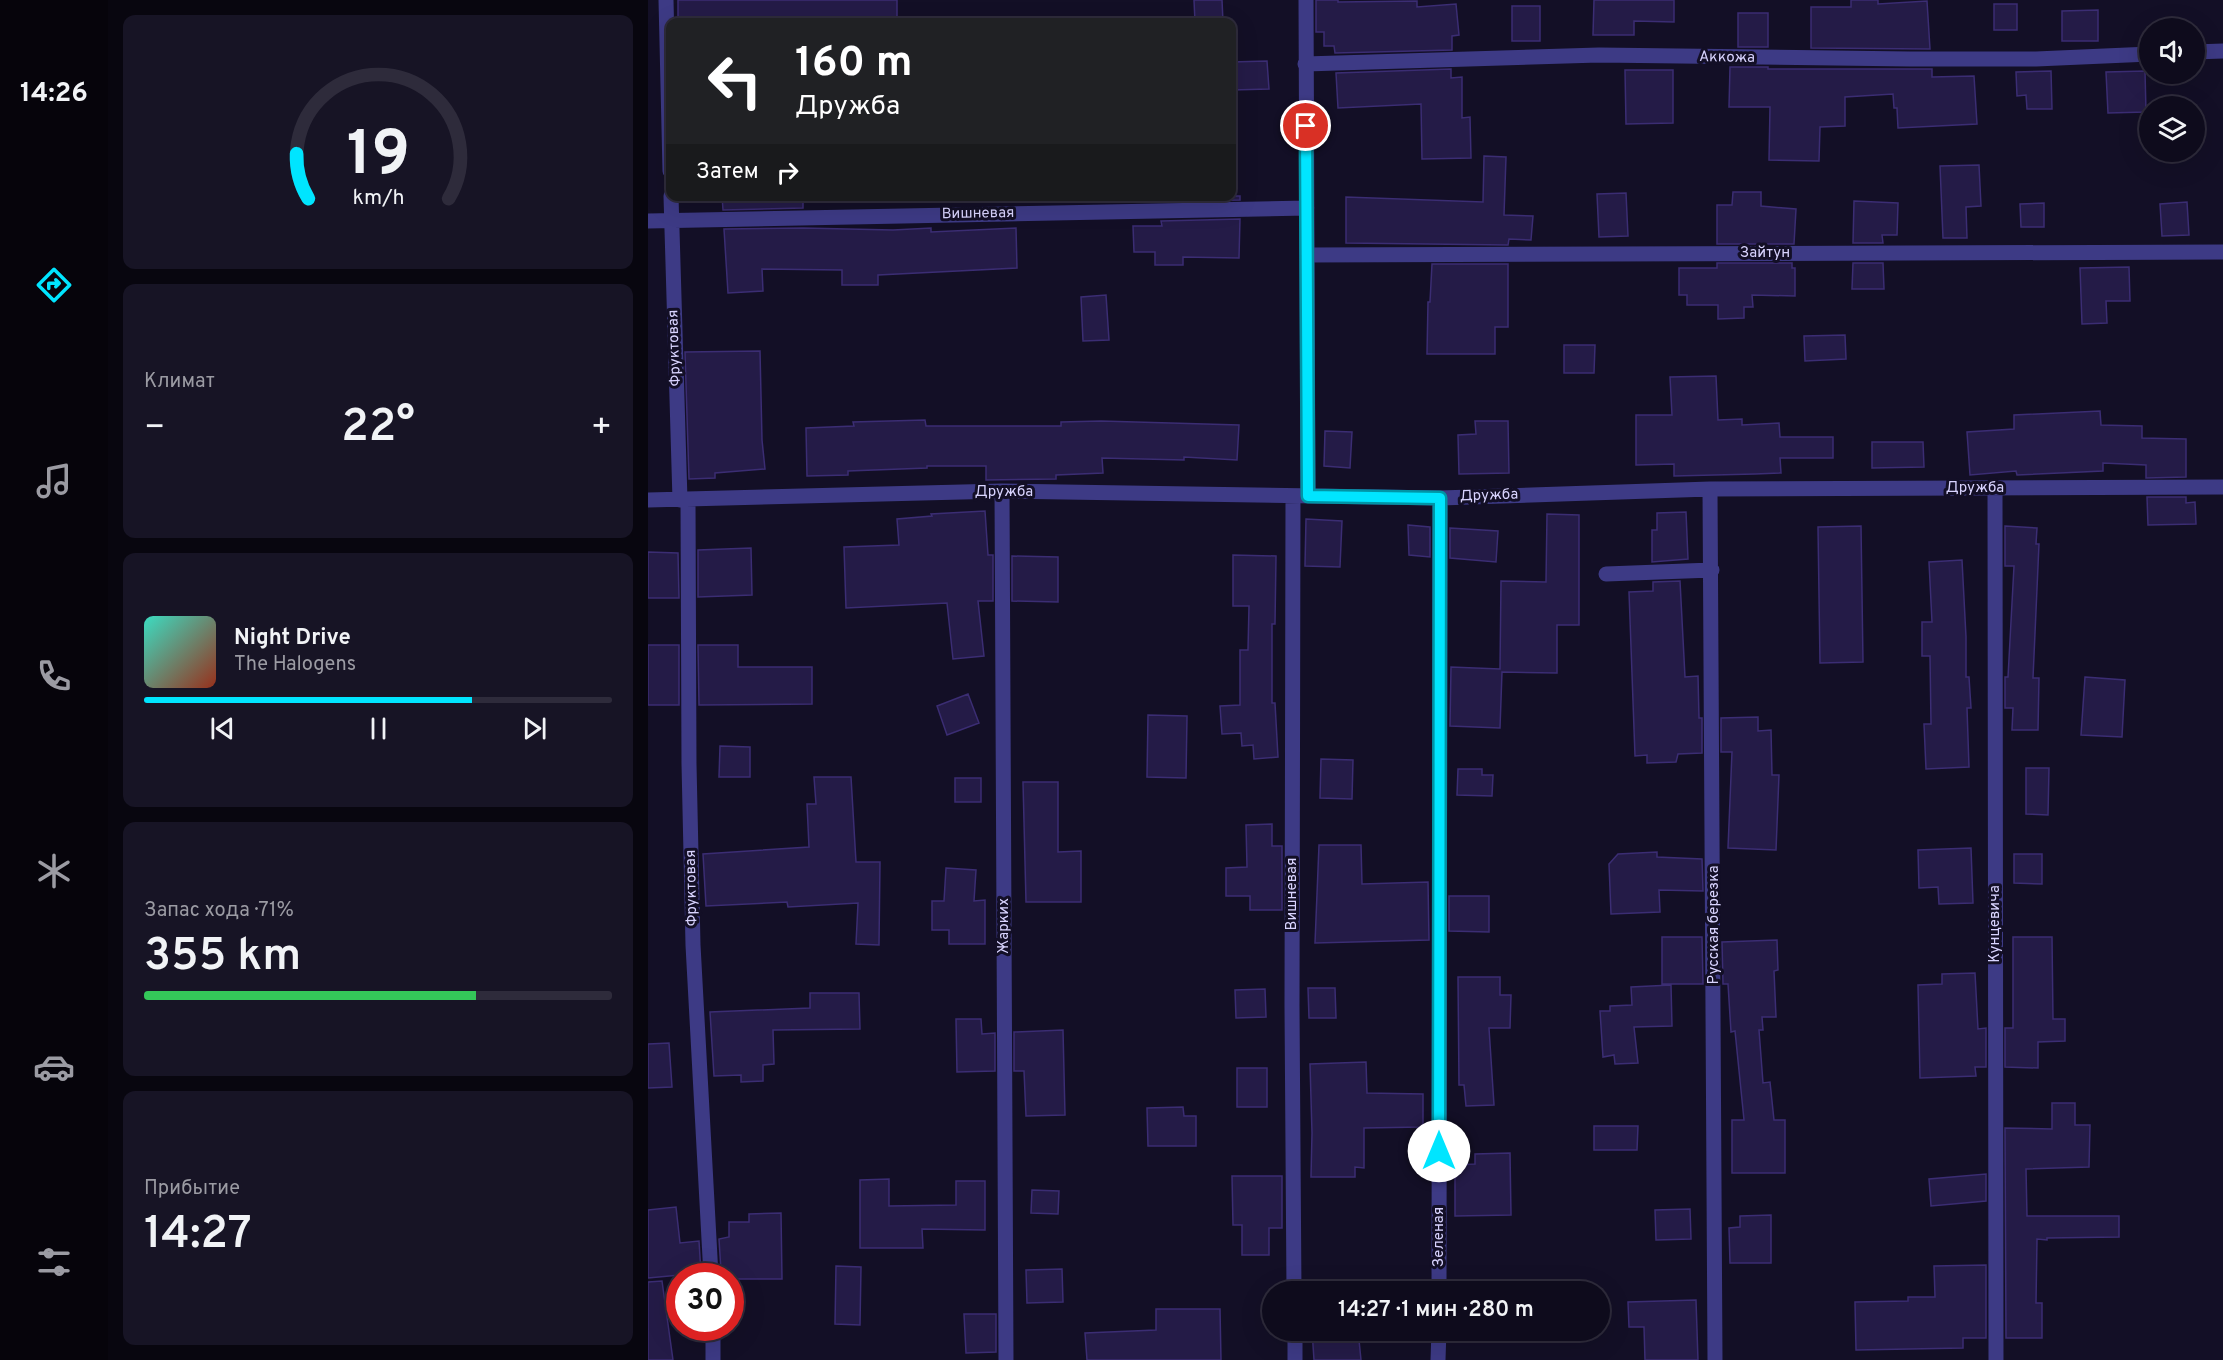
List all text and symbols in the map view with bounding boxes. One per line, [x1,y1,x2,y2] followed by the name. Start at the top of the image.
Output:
[2139,18,2205,162] map controls
[2139,18,2205,84] button: sound
[795,38,913,91] text: 160 m
[696,42,774,120] icon: left
[1699,48,1755,68] street label: Аккожа
[20,77,88,111] text: 14:26
[795,90,900,124] text: Дружба
[2139,96,2205,162] button: layers
[1280,100,1331,151] pin
[1289,109,1322,142] icon: arrive
[346,118,410,197] text: 19
[771,156,804,189] icon: right
[696,159,759,186] text: Затем
[352,185,404,212] text: km/h
[941,204,1015,224] street label: Вишневая
[1740,244,1790,263] street label: Зайтун
[33,264,75,306] icon: directions
[664,309,686,387] street label: Фруктовая
[144,369,215,395] text: Климат
[341,400,415,457] text: 22°
[144,408,165,450] text: −
[591,408,612,450] text: +
[33,460,75,502] icon: music
[1946,479,2004,498] street label: Дружба
[975,483,1033,502] street label: Дружба
[1459,485,1519,507] street label: Дружба
[234,625,351,652] text: Night Drive
[234,652,356,678] text: The Halogens
[33,655,75,697] icon: phone
[206,712,239,745] icon: previous
[362,712,395,745] icon: pause
[518,712,551,745] icon: next
[682,849,702,927] street label: Фруктовая
[33,850,75,892] icon: climate
[1283,858,1302,930] street label: Вишневая
[1705,865,1724,985] street label: Русская березка
[1986,885,2005,963] street label: Кунцевича
[144,898,294,924] text: Запас хода · 71%
[995,898,1014,954] street label: Жарких
[144,929,301,986] text: 355 km
[33,1046,75,1088] icon: car
[1407,1119,1471,1183] position arrow
[144,1176,240,1202] text: Прибытие
[144,1207,252,1264] text: 14:27
[1430,1207,1449,1267] street label: Зеленая
[33,1241,75,1283] icon: filters
[666,1263,744,1341] speed limit sign: 30
[1338,1297,1534,1324] text: 14:27 · 1 мин · 280 m

